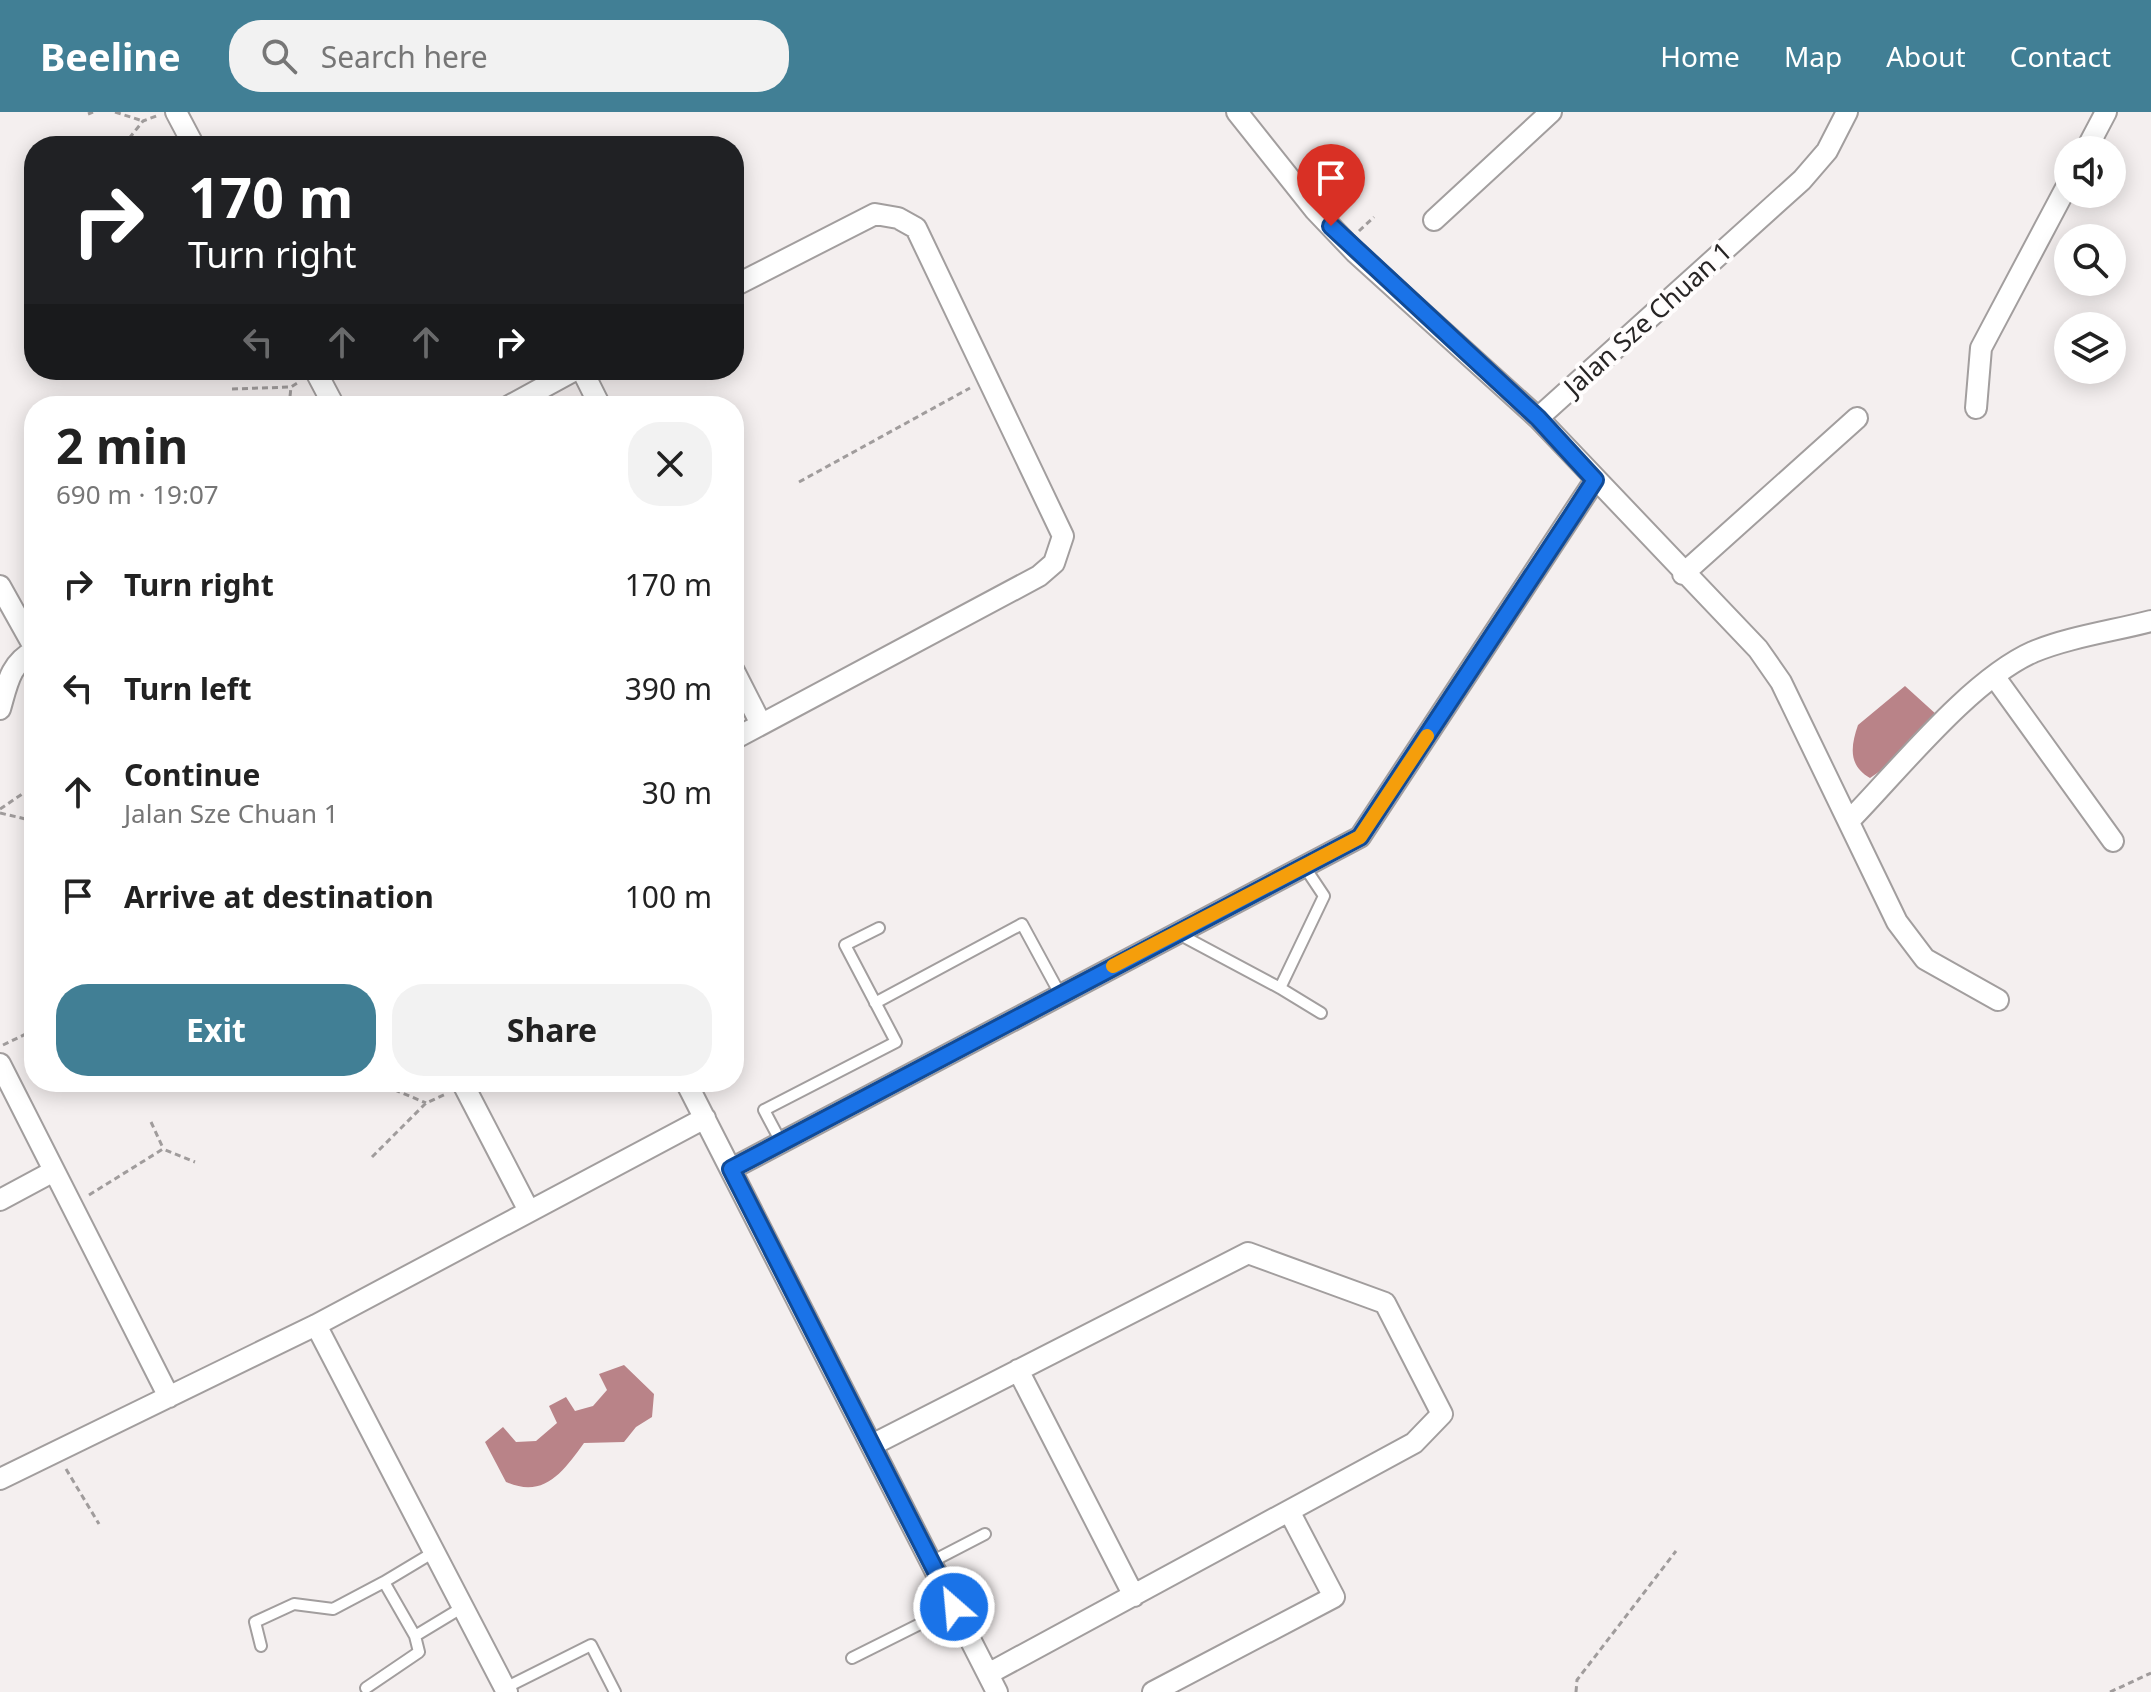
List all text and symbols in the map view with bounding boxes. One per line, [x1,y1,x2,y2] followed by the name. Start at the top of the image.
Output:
[229,20,789,92] search box
[40,30,181,82] text: Beeline
[257,34,301,78] icon: search
[321,36,488,77] text: Search here
[1660,37,1740,75] text: Home
[1784,37,1842,75] text: Map
[1886,37,1966,75] text: About
[2010,37,2111,75] text: Contact
[2054,136,2126,384] map controls
[2054,136,2126,208] button: sound
[1297,144,1365,226] pin
[1309,156,1353,200] icon: arrive
[188,158,353,234] text: 170 m
[56,168,160,272] icon: right
[2054,224,2126,296] button: search
[188,230,356,279] text: Turn right
[1553,233,1739,405] street label: Jalan Sze Chuan 1
[2054,312,2126,384] button: layers
[236,320,280,364] icon: left
[320,320,364,364] icon: ahead
[404,320,448,364] icon: ahead
[488,320,532,364] icon: right
[56,413,188,478] text: 2 min
[628,422,712,506] button: close
[56,476,219,512] text: 690 m · 19:07
[56,562,100,606] icon: right
[124,564,274,605] text: Turn right
[625,564,712,605] text: 170 m
[56,666,100,710] icon: left
[124,668,252,709] text: Turn left
[625,668,712,709] text: 390 m
[124,754,260,795] text: Continue
[56,770,100,814] icon: ahead
[642,772,712,813] text: 30 m
[124,795,339,831] text: Jalan Sze Chuan 1
[56,874,100,918] icon: arrive
[124,876,434,917] text: Arrive at destination
[625,876,712,917] text: 100 m
[56,984,376,1076] button: Exit
[392,984,712,1076] button: Share
[912,1565,996,1649] position arrow

